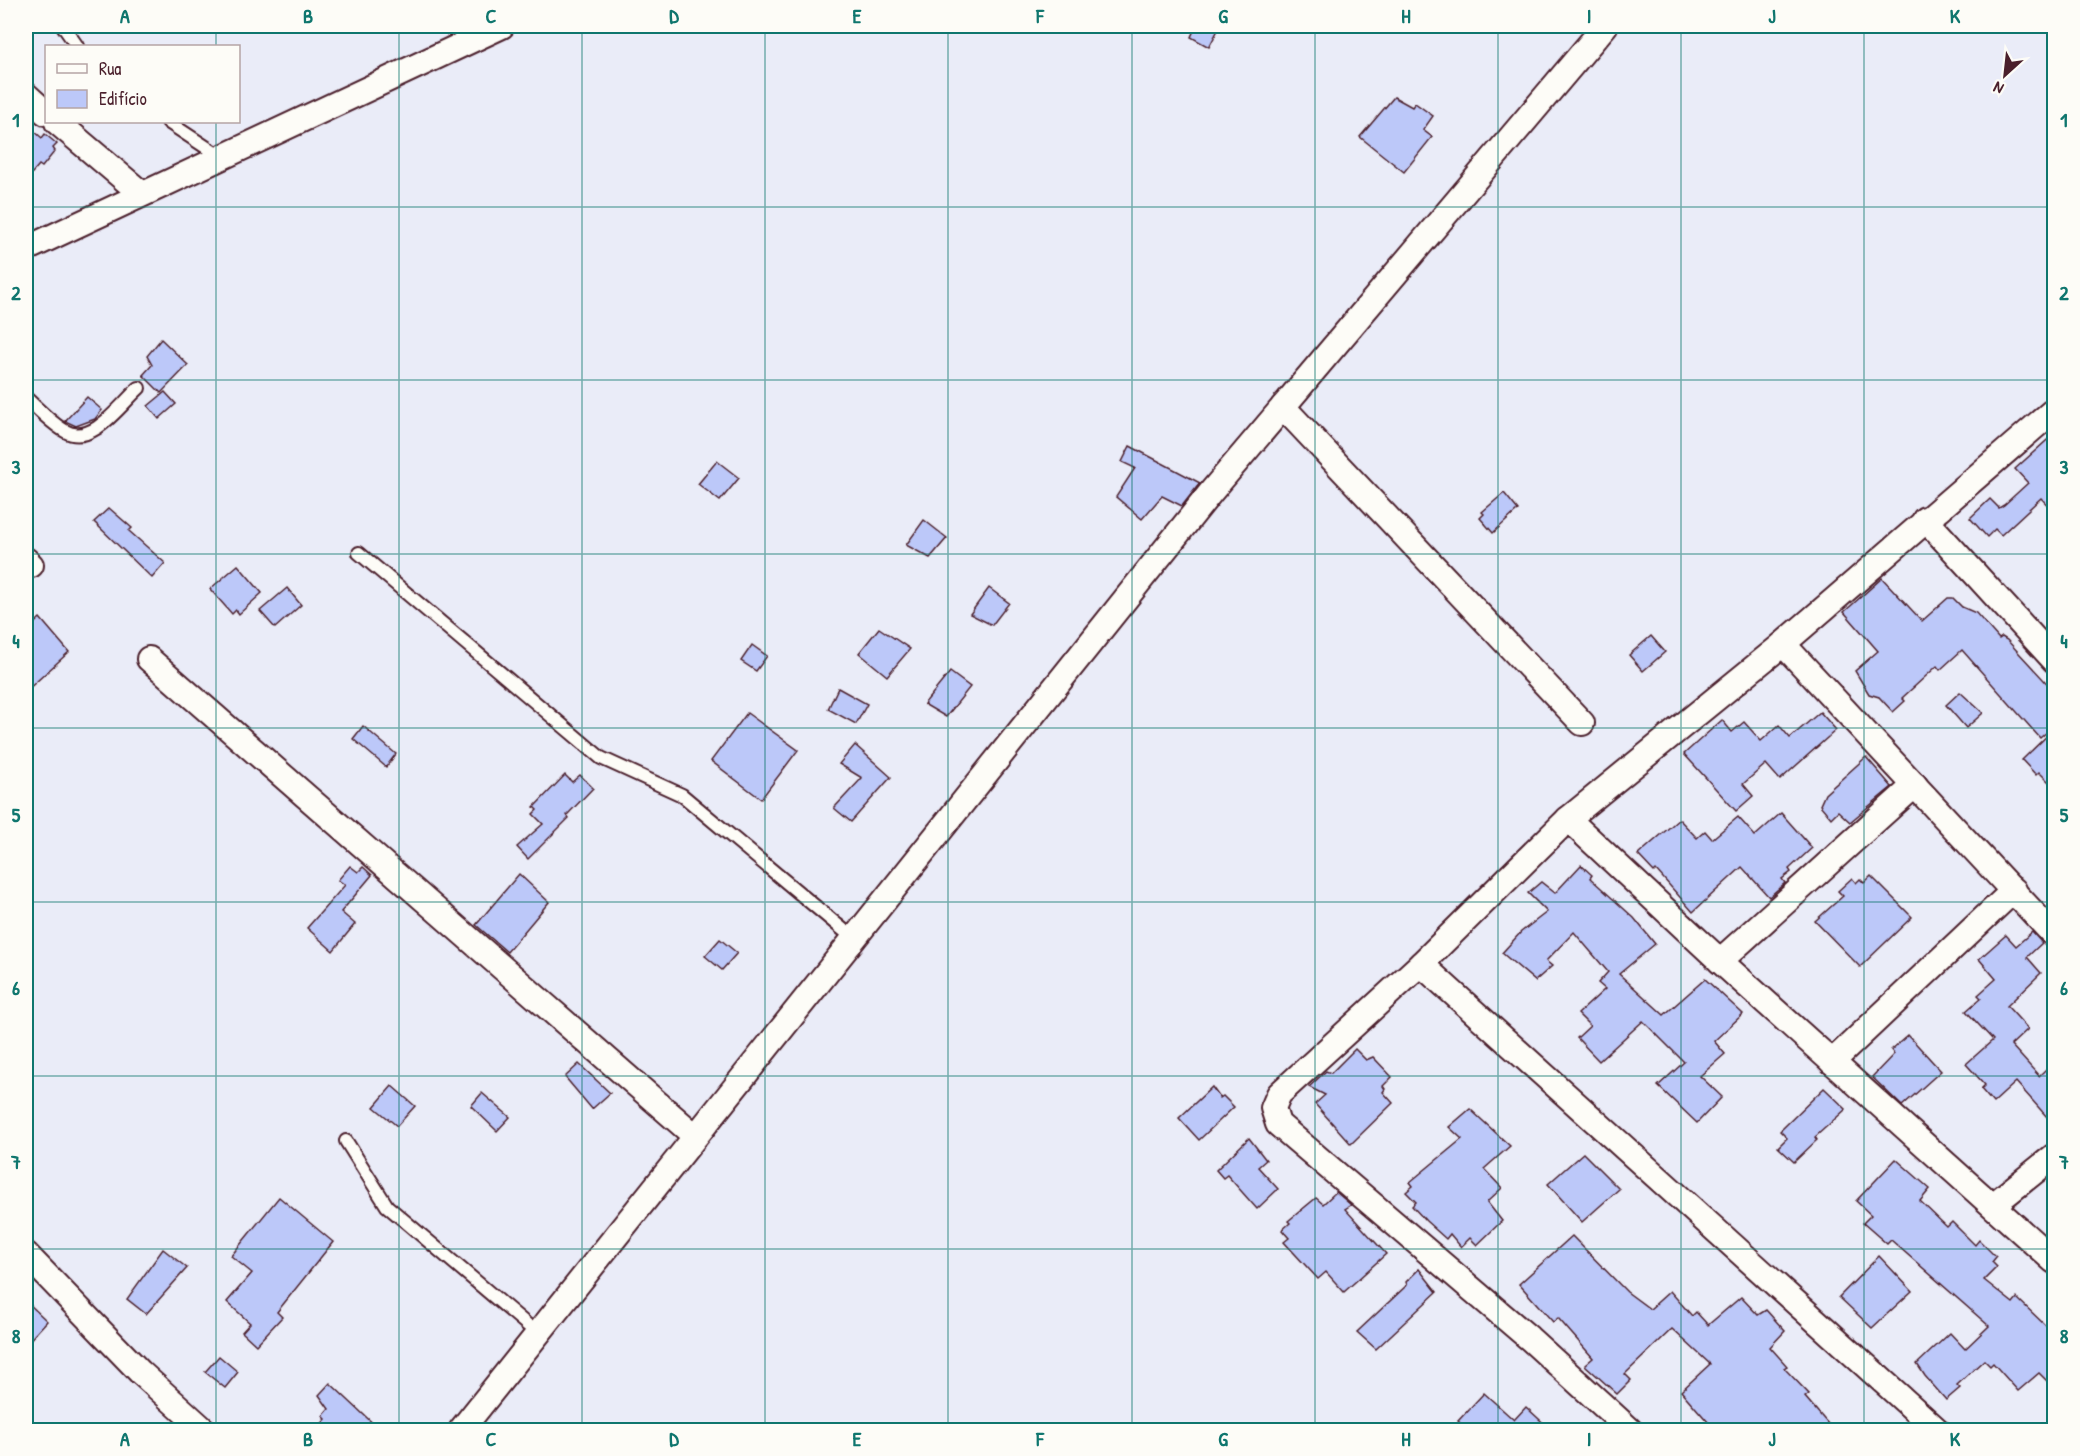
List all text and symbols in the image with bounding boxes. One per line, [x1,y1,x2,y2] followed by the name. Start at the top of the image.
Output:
[120,2,130,29] text: A
[303,2,313,29] text: B
[486,2,497,29] text: C
[669,2,679,29] text: D
[853,2,862,29] text: E
[1035,2,1045,29] text: F
[1218,2,1228,29] text: G
[1401,2,1411,29] text: H
[1587,2,1591,29] text: I
[1768,2,1776,29] text: J
[1950,2,1961,29] text: K
[45,45,240,123] legend
[1975,45,2035,105] north arrow
[99,56,121,81] text: Rua
[1989,76,2007,100] text: N
[99,86,147,111] text: Edifício
[12,106,20,133] text: 1
[2060,106,2068,133] text: 1
[11,279,21,306] text: 2
[2059,279,2069,306] text: 2
[12,453,21,480] text: 3
[2060,453,2069,480] text: 3
[12,627,20,654] text: 4
[2060,627,2068,654] text: 4
[12,801,21,828] text: 5
[2060,801,2069,828] text: 5
[12,974,20,1001] text: 6
[2060,974,2068,1001] text: 6
[10,1148,21,1175] text: 7
[2058,1148,2069,1175] text: 7
[12,1322,21,1349] text: 8
[2060,1322,2069,1349] text: 8
[120,1425,130,1452] text: A
[303,1425,313,1452] text: B
[486,1425,497,1452] text: C
[669,1425,679,1452] text: D
[853,1425,862,1452] text: E
[1035,1425,1045,1452] text: F
[1218,1425,1228,1452] text: G
[1401,1425,1411,1452] text: H
[1587,1425,1591,1452] text: I
[1768,1425,1776,1452] text: J
[1950,1425,1961,1452] text: K

